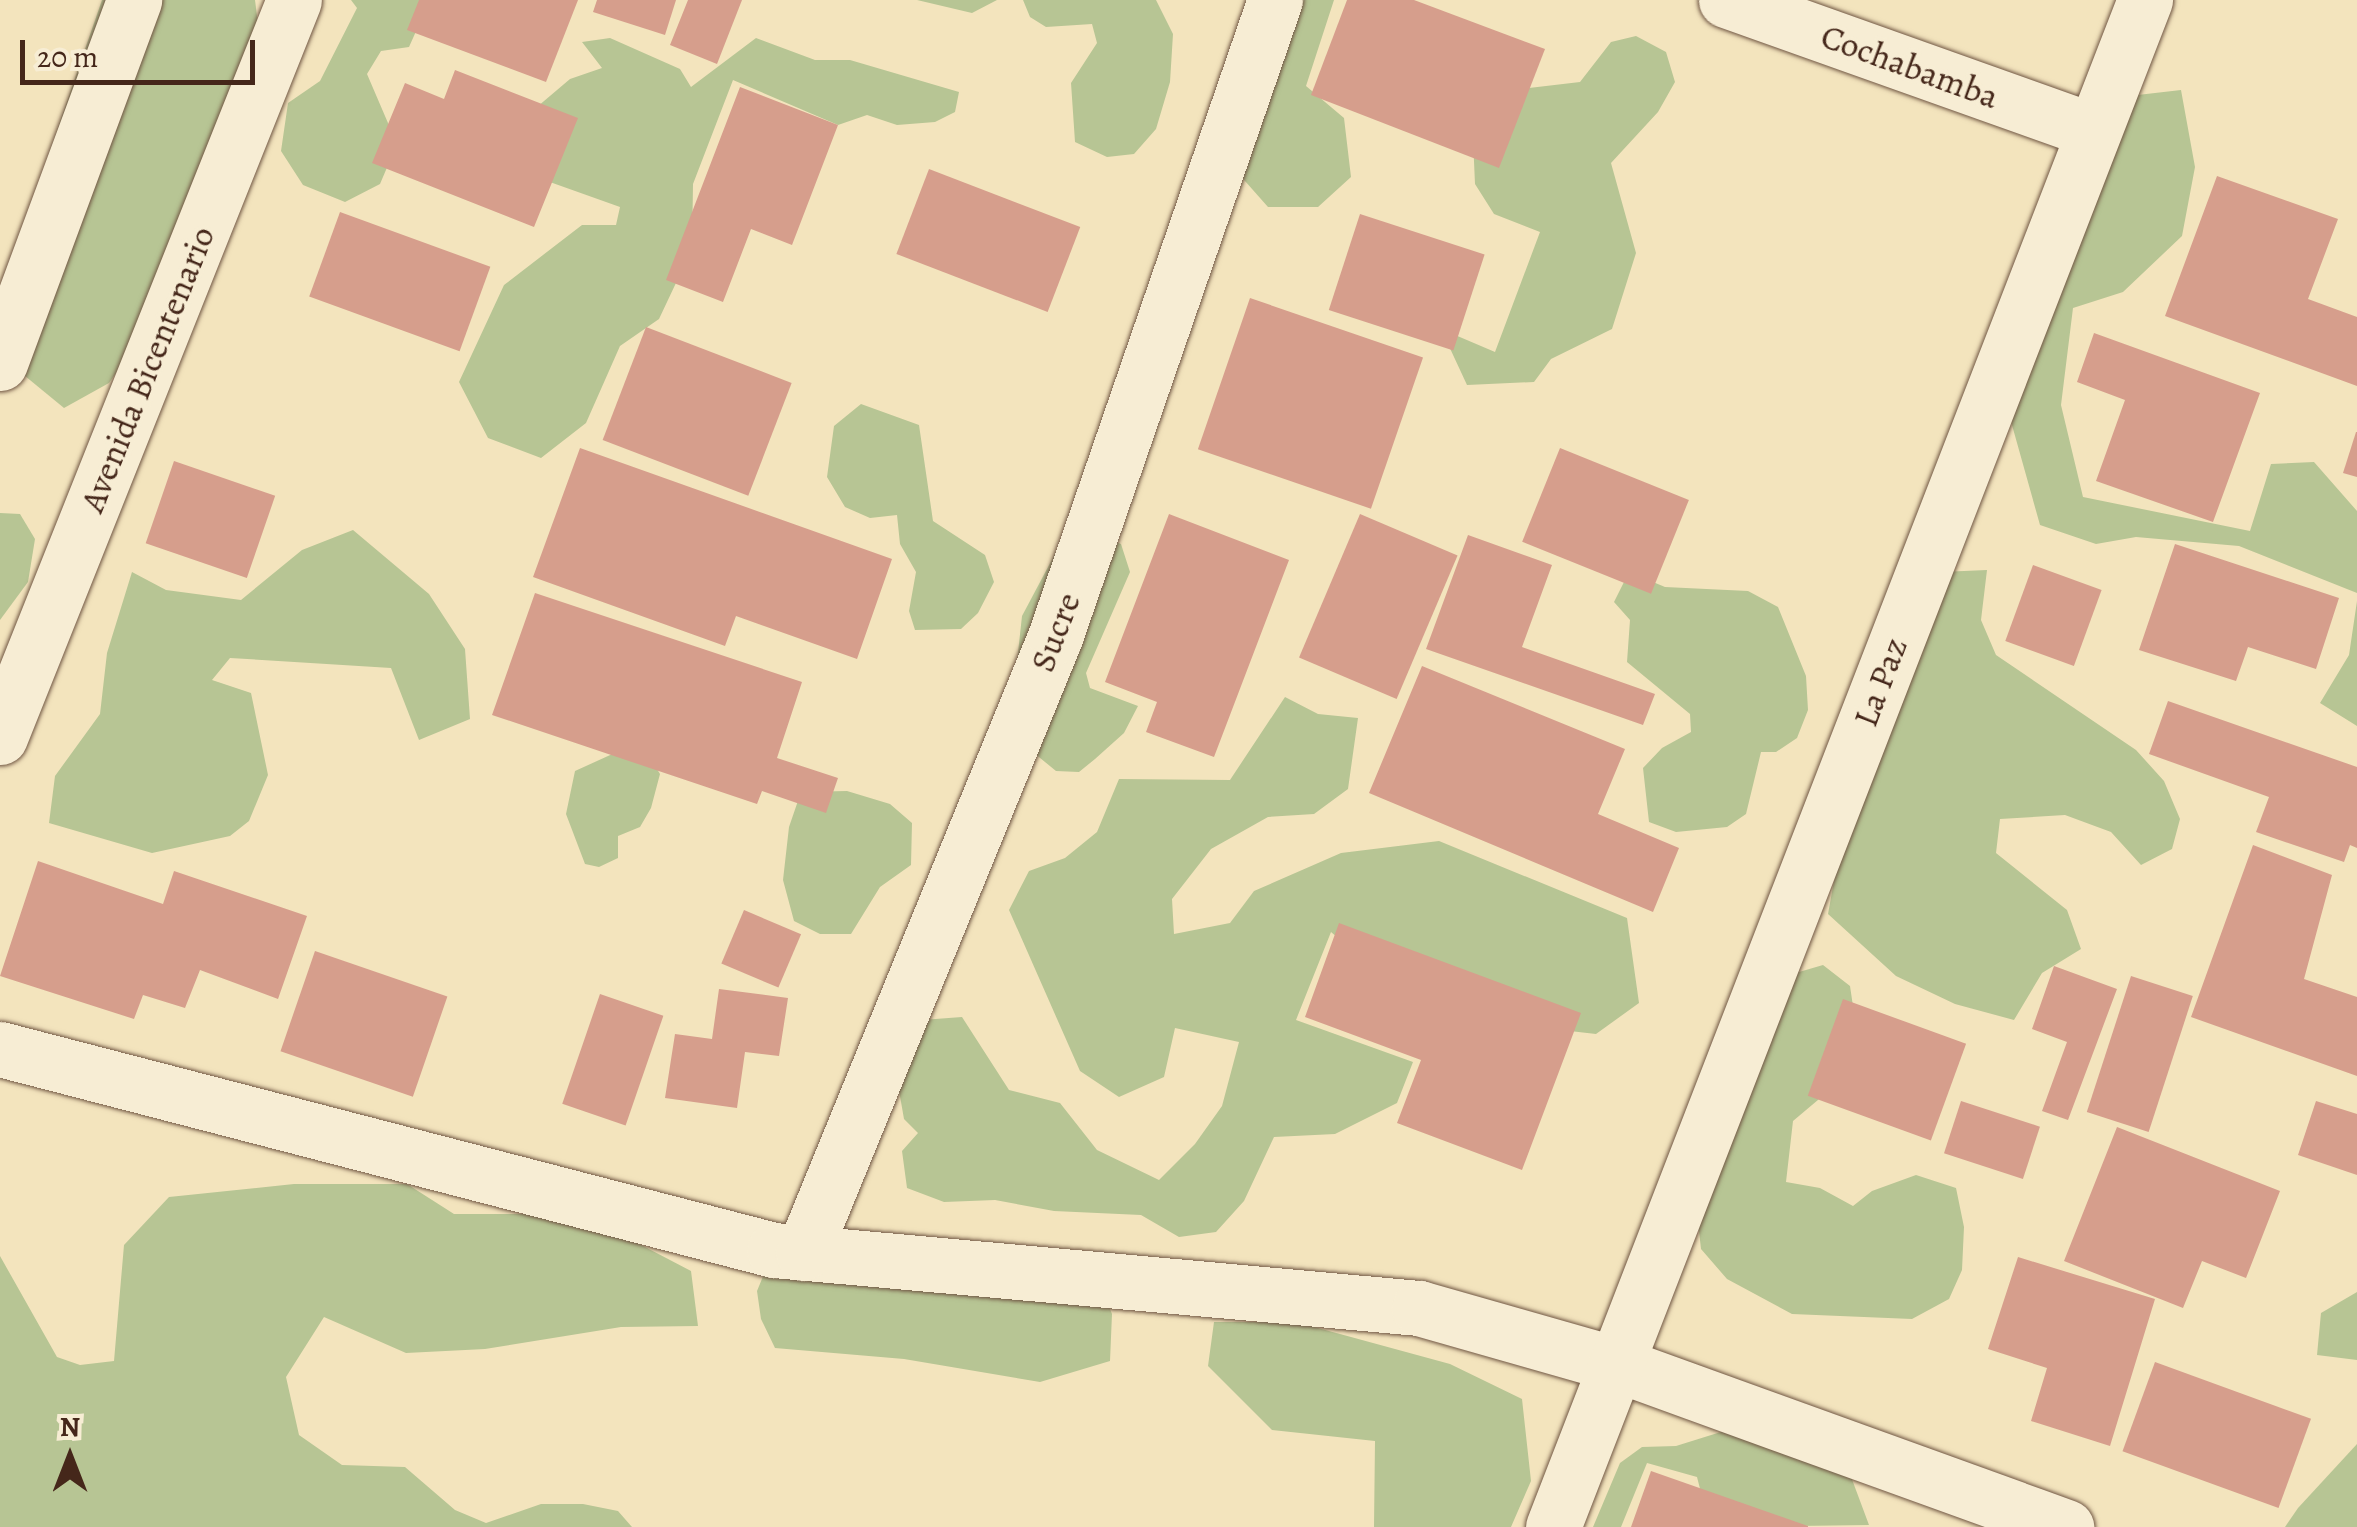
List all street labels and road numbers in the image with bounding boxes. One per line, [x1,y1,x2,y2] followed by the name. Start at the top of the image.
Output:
[1816,14,2004,118] street label: Cochabamba
[70,220,224,518] street label: Avenida Bicentenario
[1021,587,1089,677] street label: Sucre
[1844,632,1916,732] street label: La Paz

